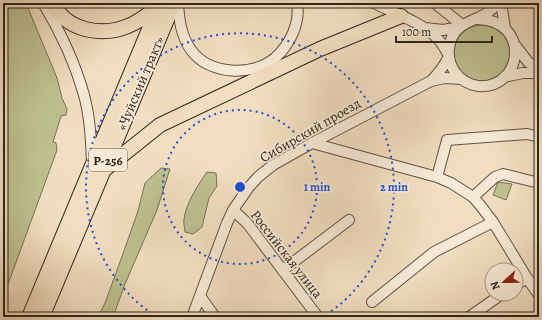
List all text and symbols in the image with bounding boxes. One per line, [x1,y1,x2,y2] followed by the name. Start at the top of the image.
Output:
[396,18,492,44] scale bar
[402,24,431,40] text: 100 m
[112,33,169,133] street label: «Чуйский тракт»
[256,94,364,167] street label: Сибирский проезд
[89,149,127,171] road number: Р-256
[304,179,331,195] text: 1 min
[380,179,408,195] text: 2 min
[233,180,247,194] centre of rings
[246,206,327,303] street label: Российская улица
[484,262,524,302] north arrow
[487,279,504,292] text: N

